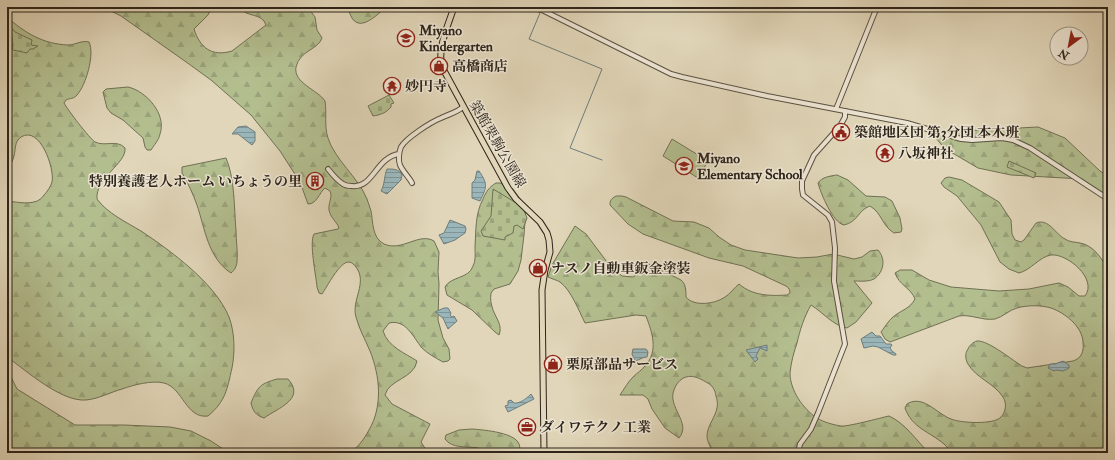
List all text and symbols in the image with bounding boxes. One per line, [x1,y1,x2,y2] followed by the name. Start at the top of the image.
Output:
[418,22,494,56] place label: Miyano Kindergarten
[1049,26,1089,66] north arrow
[396,28,416,48] school or university icon: Miyano Kindergarten
[1055,45,1072,63] text: N
[429,56,449,76] shop icon: 高橋商店
[452,58,508,75] place label: 高橋商店
[382,76,402,96] temple icon: 妙円寺
[405,78,447,95] place label: 妙円寺
[466,98,529,191] street label: 築館栗駒公園線
[831,122,851,142] public building icon: 築館地区団 第3分団 本木班
[854,124,1019,141] place label: 築館地区団 第3分団 本木班
[875,143,895,163] temple icon: 八坂神社
[898,145,954,162] place label: 八坂神社
[696,150,803,184] place label: Miyano Elementary School
[674,156,694,176] school or university icon: Miyano Elementary School
[305,171,325,191] building icon: 特別養護老人ホーム いちょうの里
[89,173,302,190] place label: 特別養護老人ホーム いちょうの里
[528,258,548,278] shop icon: ナスノ自動車鈑金塗装
[551,260,690,277] place label: ナスノ自動車鈑金塗装
[543,354,563,374] shop icon: 栗原部品サービス
[566,356,678,373] place label: 栗原部品サービス
[517,417,537,437] office icon: ダイワテクノ工業
[540,419,651,436] place label: ダイワテクノ工業

